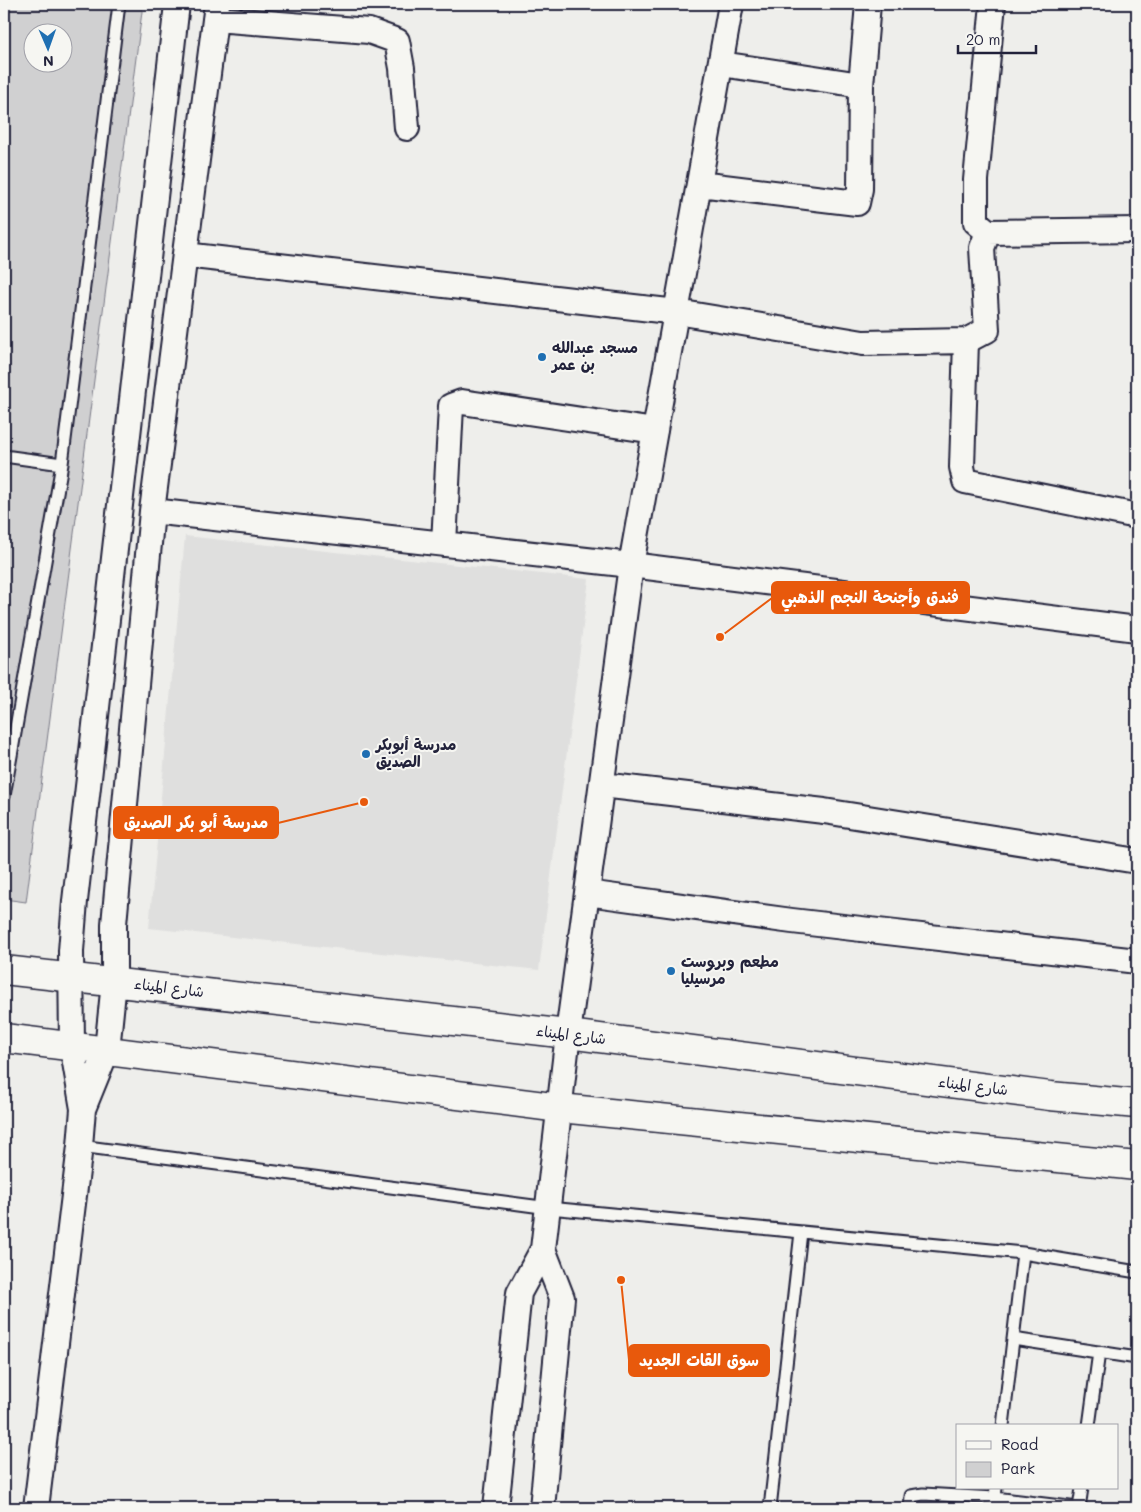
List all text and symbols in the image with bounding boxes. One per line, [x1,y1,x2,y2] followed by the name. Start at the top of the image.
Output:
[22,22,72,72] north arrow
[958,22,1036,54] scale bar
[966,29,1000,49] text: 20 m
[43,52,54,71] text: N
[550,337,638,374] place label: مسجد عبدالله بن عمر
[536,351,548,363] marker: مسجد عبدالله بن عمر
[772,582,969,613] callout: فندق وأجنحة النجم الذهبي
[781,586,959,612] text: فندق وأجنحة النجم الذهبي
[374,734,457,771] place label: مدرسة أبوبكر الصديق
[360,748,372,760] marker: مدرسة أبوبكر الصديق
[114,807,278,838] callout: مدرسة أبو بكر الصديق
[124,811,268,833] text: مدرسة أبو بكر الصديق
[681,951,779,988] place label: مطعم وبروست مرسيليا
[665,965,677,977] marker: مطعم وبروست مرسيليا
[133,973,205,1002] street label: شارع الميناء
[535,1020,607,1049] street label: شارع الميناء
[937,1071,1009,1100] street label: شارع الميناء
[629,1345,769,1376] callout: سوق القات الجديد
[639,1349,759,1371] text: سوق القات الجديد
[956,1424,1118,1490] legend
[1001,1434,1038,1454] text: Road
[1001,1458,1035,1478] text: Park

